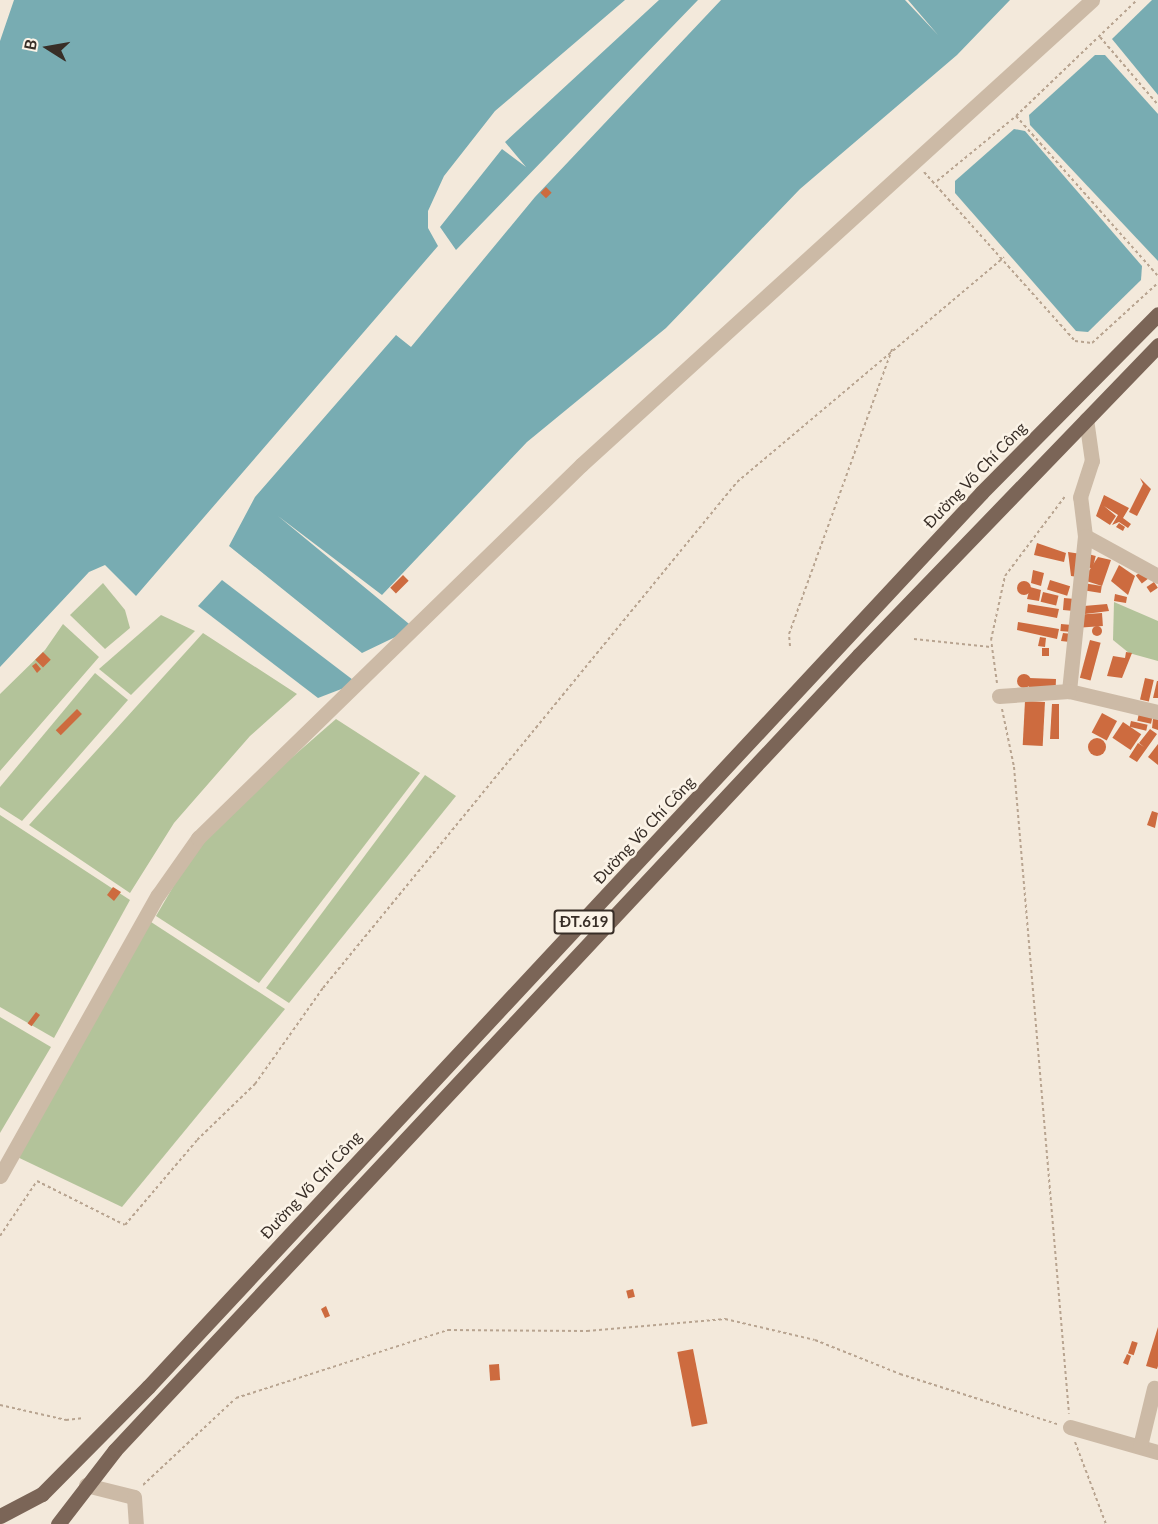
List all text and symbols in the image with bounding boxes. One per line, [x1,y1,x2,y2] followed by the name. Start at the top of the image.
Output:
[18,18,78,78] north arrow
[20,37,40,51] text: B
[919,418,1031,532] street label: Đường Võ Chí Công
[589,772,699,888] street label: Đường Võ Chí Công
[552,910,616,934] road number: ĐT.619
[256,1127,366,1243] street label: Đường Võ Chí Công

